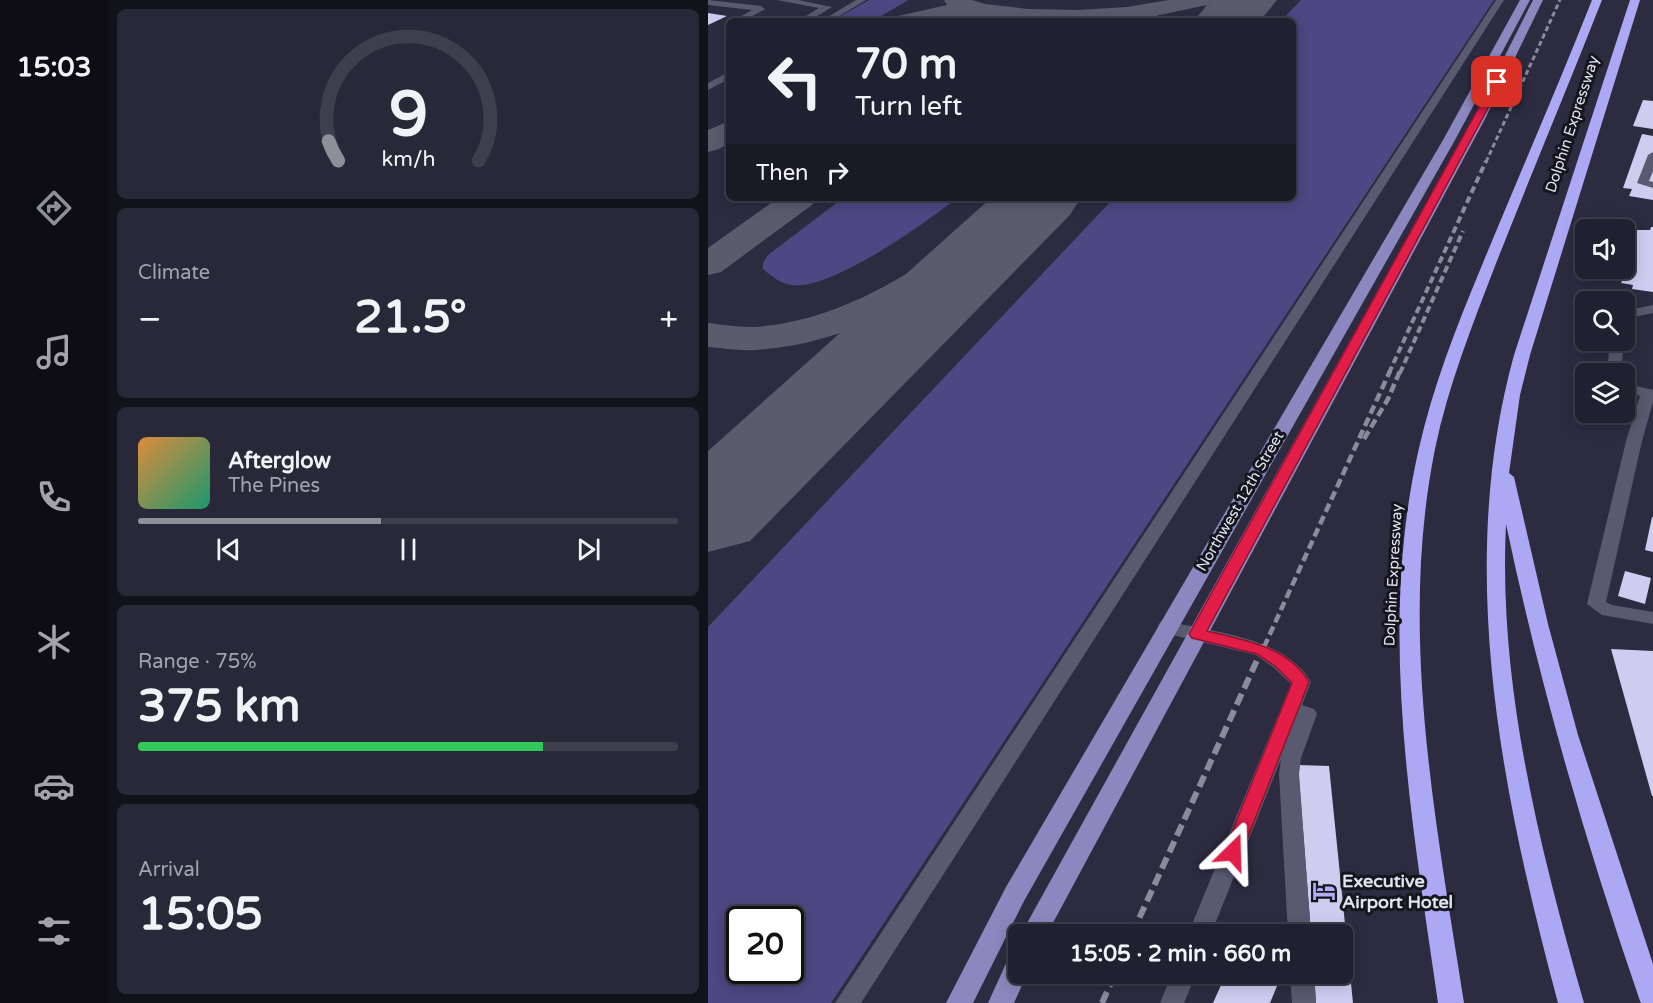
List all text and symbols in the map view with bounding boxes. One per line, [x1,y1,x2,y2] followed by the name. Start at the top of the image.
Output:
[855,39,957,90] text: 70 m
[756,42,834,120] icon: left
[17,51,91,84] text: 15:03
[1541,53,1603,195] street label: Dolphin Expressway
[1471,56,1522,107] pin
[1480,65,1513,98] icon: arrive
[388,78,428,153] text: 9
[855,90,962,123] text: Turn left
[381,146,435,172] text: km/h
[821,156,854,189] icon: right
[756,160,809,186] text: Then
[33,187,75,229] icon: directions
[1575,219,1635,423] map controls
[1575,219,1635,279] button: sound
[138,261,210,285] text: Climate
[354,291,467,345] text: 21.5°
[1575,291,1635,351] button: search
[138,300,162,339] text: −
[659,300,678,339] text: +
[33,331,75,373] icon: music
[1575,363,1635,423] button: layers
[1192,427,1288,574] street label: Northwest 12th Street
[228,448,331,474] text: Afterglow
[228,474,320,498] text: The Pines
[33,476,75,518] icon: phone
[1380,503,1406,647] street label: Dolphin Expressway
[212,533,245,566] icon: previous
[392,533,425,566] icon: pause
[572,533,605,566] icon: next
[33,621,75,663] icon: climate
[138,650,257,674] text: Range · 75%
[138,680,300,734] text: 375 km
[33,765,75,807] icon: car
[1201,820,1265,884] position arrow
[138,858,200,882] text: Arrival
[1342,870,1453,913] place label: Executive Airport Hotel
[1311,878,1337,904] hotel icon: Executive Airport Hotel
[138,888,263,942] text: 15:05
[726,906,804,984] speed limit sign: 20
[33,910,75,952] icon: filters
[1070,941,1291,967] text: 15:05 · 2 min · 660 m

